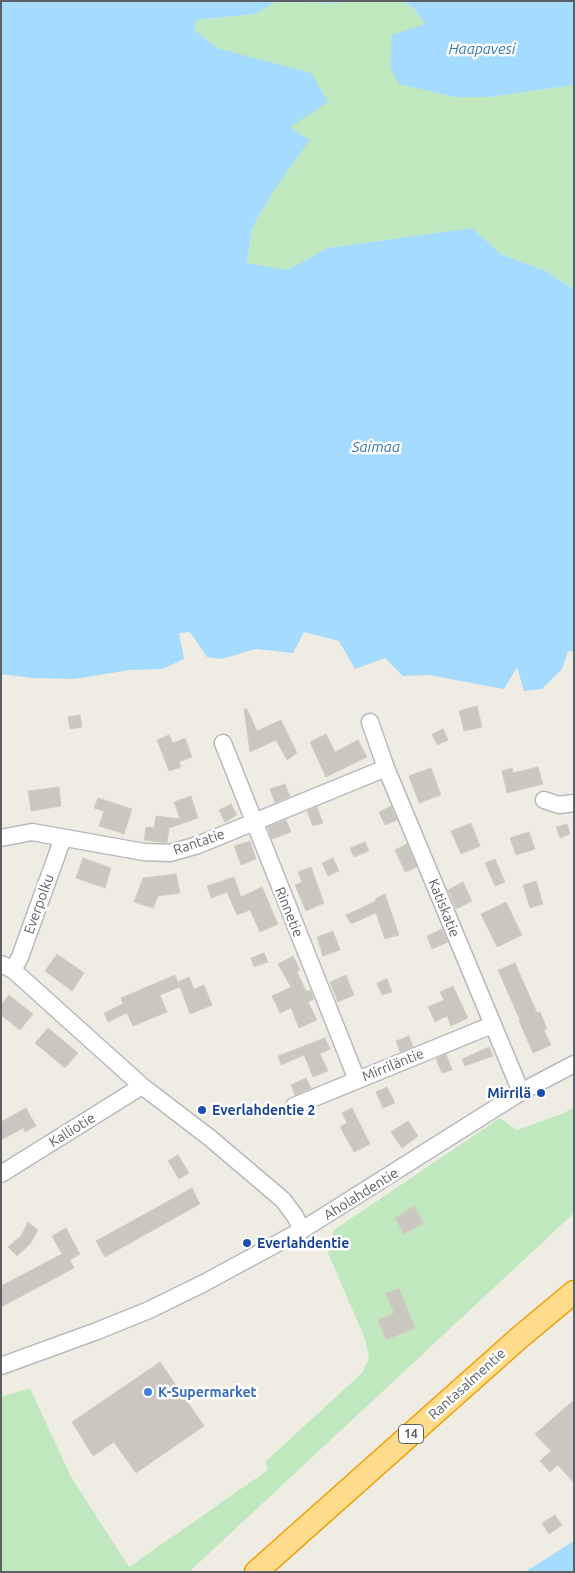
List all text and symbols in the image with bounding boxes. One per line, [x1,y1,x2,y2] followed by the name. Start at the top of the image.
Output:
[448,40,516,58] water label: Haapavesi
[352,438,400,456] water label: Saimaa
[171,825,227,859] street label: Rantatie
[20,872,58,936] street label: Everpolku
[425,876,463,940] street label: Katiskatie
[271,885,307,939] street label: Rinnetie
[360,1045,426,1085] street label: Mirriläntie
[487,1085,531,1101] place label: Mirrilä
[535,1087,547,1099] marker: Mirrilä
[212,1102,315,1118] place label: Everlahdentie 2
[196,1104,208,1116] marker: Everlahdentie 2
[46,1109,98,1151] street label: Kalliotie
[321,1164,401,1224] street label: Aholahdentie
[257,1235,349,1251] place label: Everlahdentie
[241,1237,253,1249] marker: Everlahdentie
[425,1345,509,1423] street label: Rantasalmentie
[158,1384,257,1400] place label: K-Supermarket
[142,1386,154,1398] marker: K-Supermarket
[398,1425,424,1444] road number: 14

